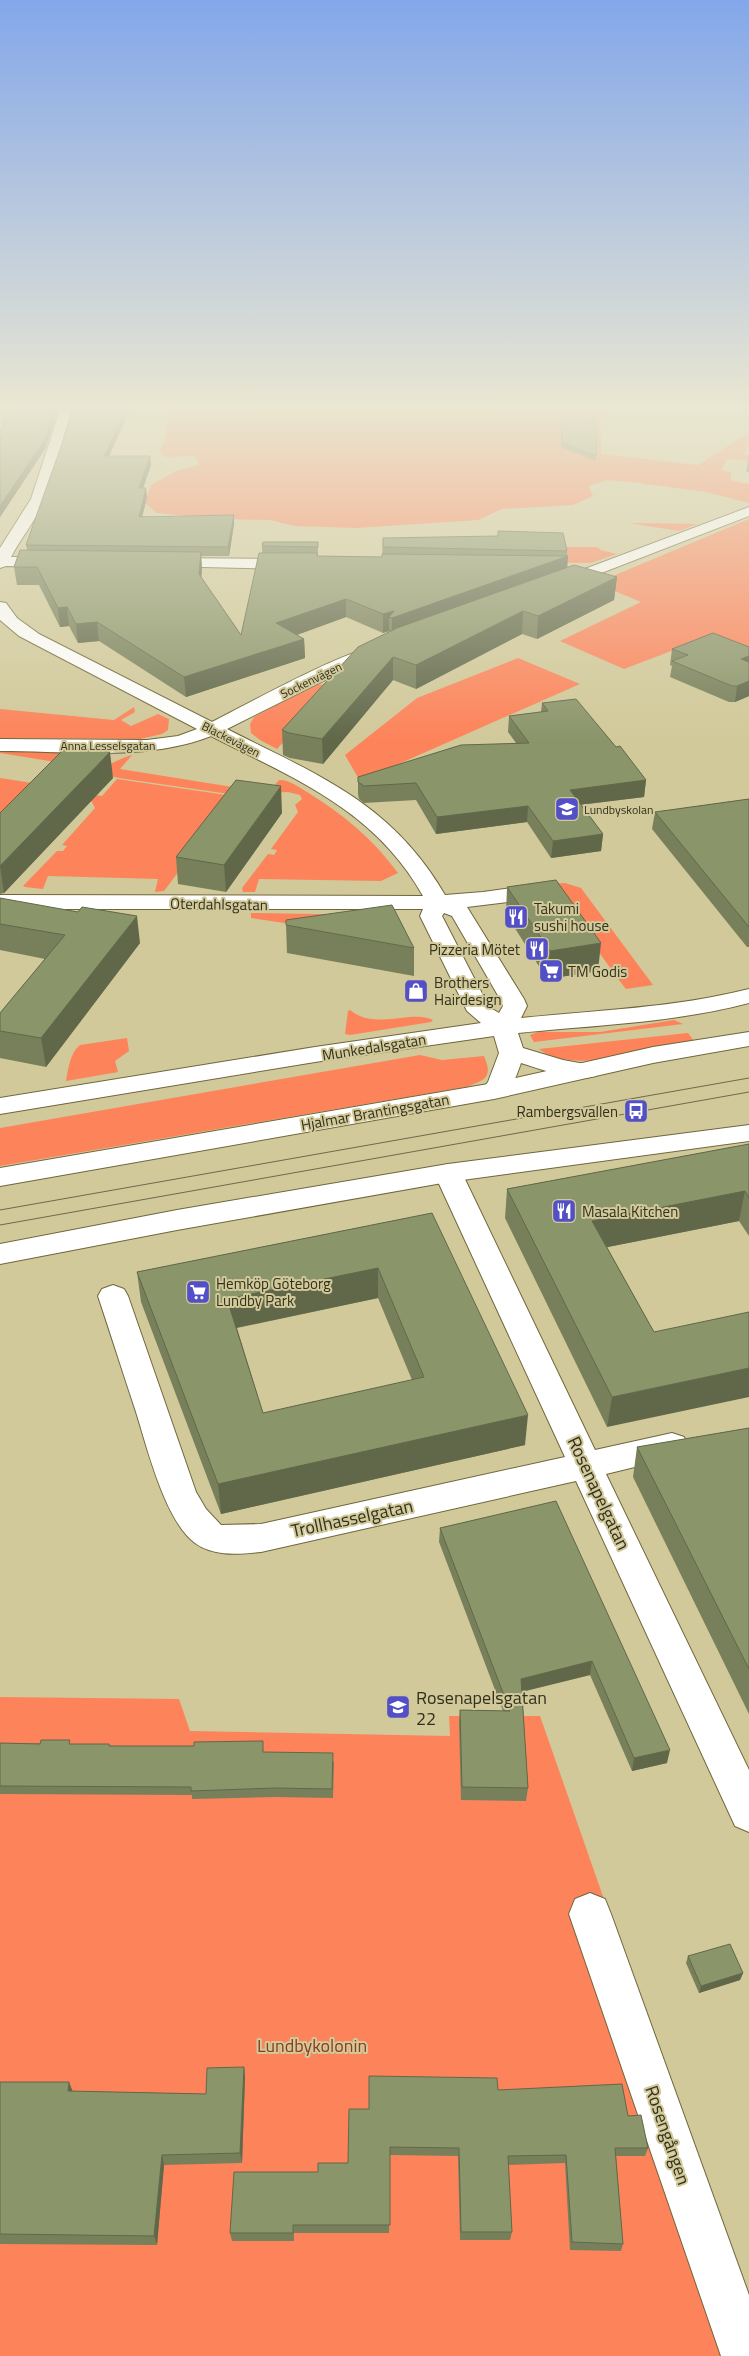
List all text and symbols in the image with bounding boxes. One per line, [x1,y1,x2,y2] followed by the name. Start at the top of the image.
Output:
[277,657,345,703] street label: Sockenvägen
[198,716,264,762] street label: Blackevägen
[61,736,155,755] street label: Anna Lesselsgatan
[554,796,580,822] school or university icon: Lundbyskolan
[584,800,654,819] place label: Lundbyskolan
[170,892,268,916] street label: Oterdahlsgatan
[534,897,609,937] place label: Takumi sushi house
[503,904,529,930] restaurant icon: Takumi sushi house
[524,936,550,962] restaurant icon: Pizzeria Mötet
[429,938,521,961] place label: Pizzeria Mötet
[538,958,564,984] supermarket icon: TM Godis
[568,960,627,983] place label: TM Godis
[434,971,501,1011] place label: Brothers Hairdesign
[403,978,429,1004] shop icon: Brothers Hairdesign
[320,1027,428,1067] street label: Munkedalsgatan
[299,1088,451,1136] street label: Hjalmar Brantingsgatan
[623,1098,649,1124] bus stop icon: Rambergsvallen
[516,1100,618,1123] place label: Rambergsvallen
[551,1198,577,1224] restaurant icon: Masala Kitchen
[582,1200,678,1223] place label: Masala Kitchen
[216,1272,331,1312] place label: Hemköp Göteborg Lundby Park
[185,1279,211,1305] supermarket icon: Hemköp Göteborg Lundby Park
[561,1432,637,1554] street label: Rosenapelgatan
[289,1492,415,1544] street label: Trollhasselgatan
[416,1684,547,1732] place label: Rosenapelsgatan 22
[385,1694,411,1720] school or university icon: Rosenapelsgatan 22
[257,2032,367,2059] park label: Lundbykolonin
[638,2082,698,2188] street label: Rosengången

